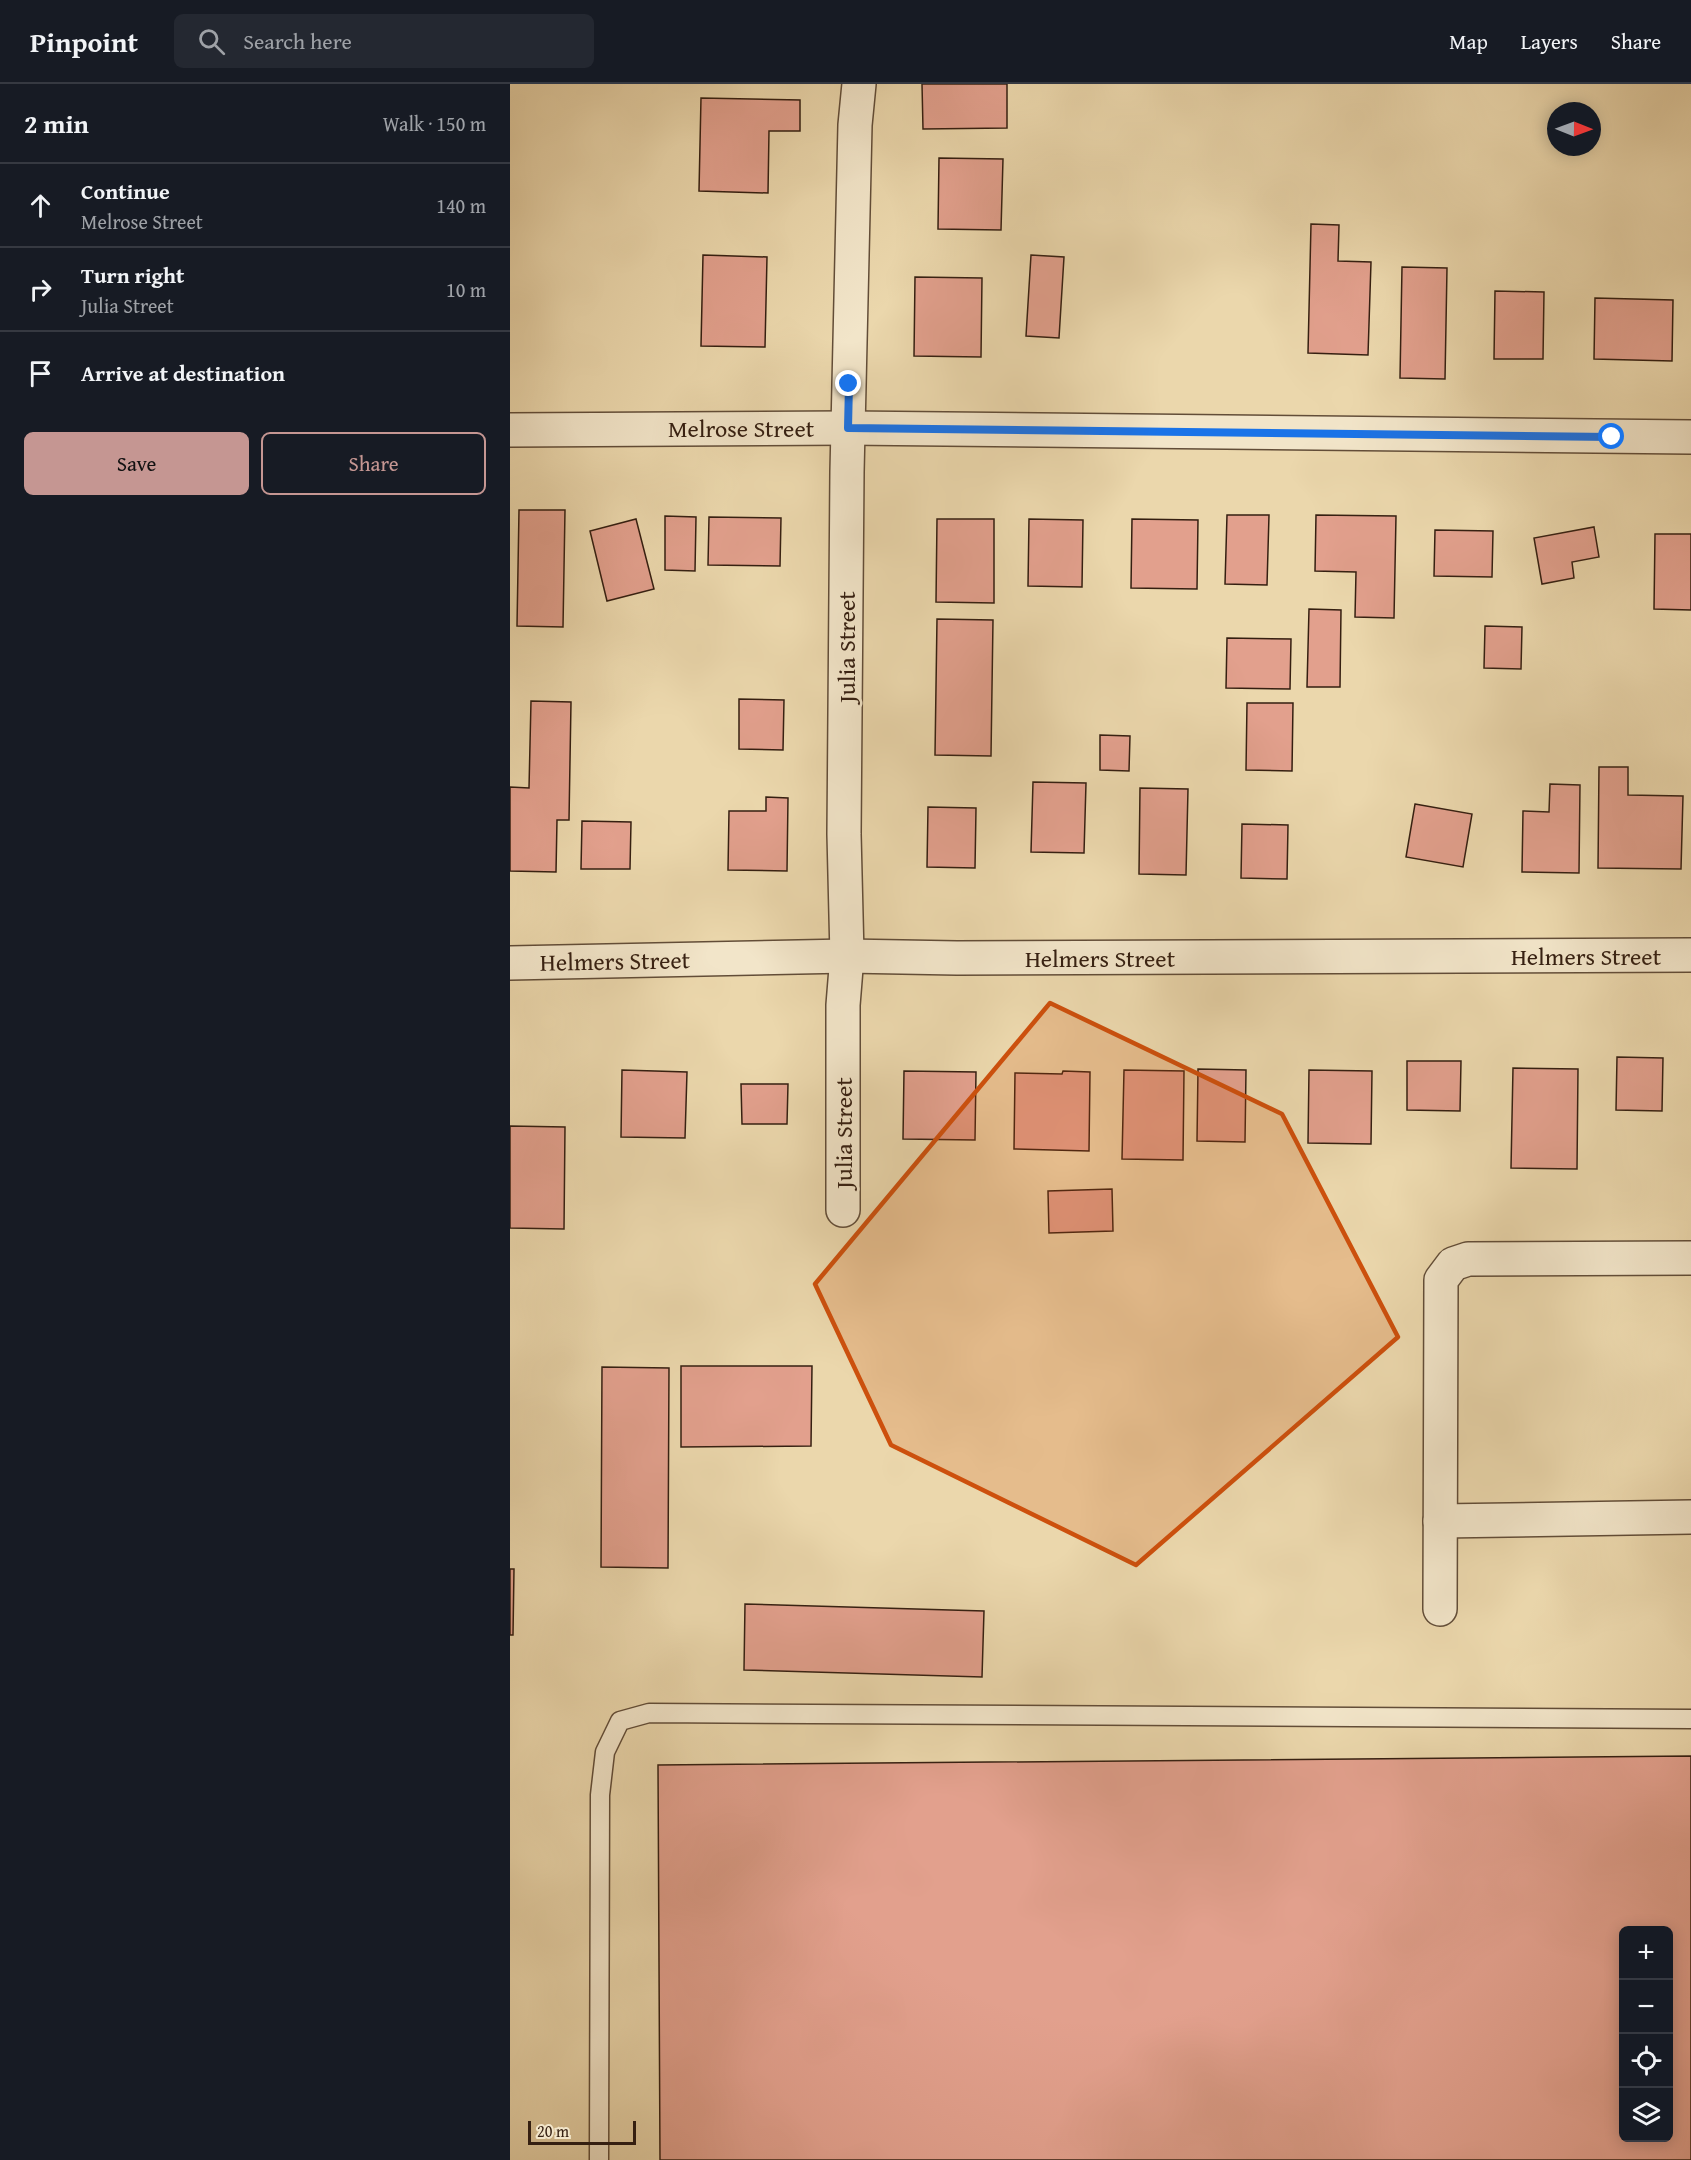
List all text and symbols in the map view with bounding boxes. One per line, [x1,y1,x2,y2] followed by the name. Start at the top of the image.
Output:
[174,14,594,68] search box
[30,21,138,62] text: Pinpoint
[195,25,228,58] icon: search
[243,25,352,57] text: Search here
[1449,26,1488,57] text: Map
[1521,26,1578,57] text: Layers
[1611,26,1661,57] text: Share
[1547,102,1601,156] north arrow
[24,104,89,143] text: 2 min
[383,109,486,138] text: Walk · 150 m
[81,175,170,207] text: Continue
[24,189,57,222] icon: ahead
[436,191,486,220] text: 140 m
[81,207,203,236] text: Melrose Street
[81,259,184,291] text: Turn right
[24,273,57,306] icon: right
[446,275,486,304] text: 10 m
[81,291,174,320] text: Julia Street
[24,357,57,390] icon: arrive
[81,357,285,389] text: Arrive at destination
[835,370,861,396] route end
[668,411,815,446] street label: Melrose Street
[1598,423,1624,449] route start
[24,432,249,495] button: Save
[261,432,486,495] button: Share
[829,591,864,706] street label: Julia Street
[1511,939,1662,974] street label: Helmers Street
[1025,941,1176,976] street label: Helmers Street
[540,942,691,980] street label: Helmers Street
[826,1077,861,1192] street label: Julia Street
[1619,1926,1673,2142] map controls
[1619,1926,1673,1980] button: +
[1619,1980,1673,2034] button: −
[1619,2034,1673,2088] button: locate
[1619,2088,1673,2142] button: layers
[528,2118,636,2146] scale bar
[537,2119,569,2143] text: 20 m

